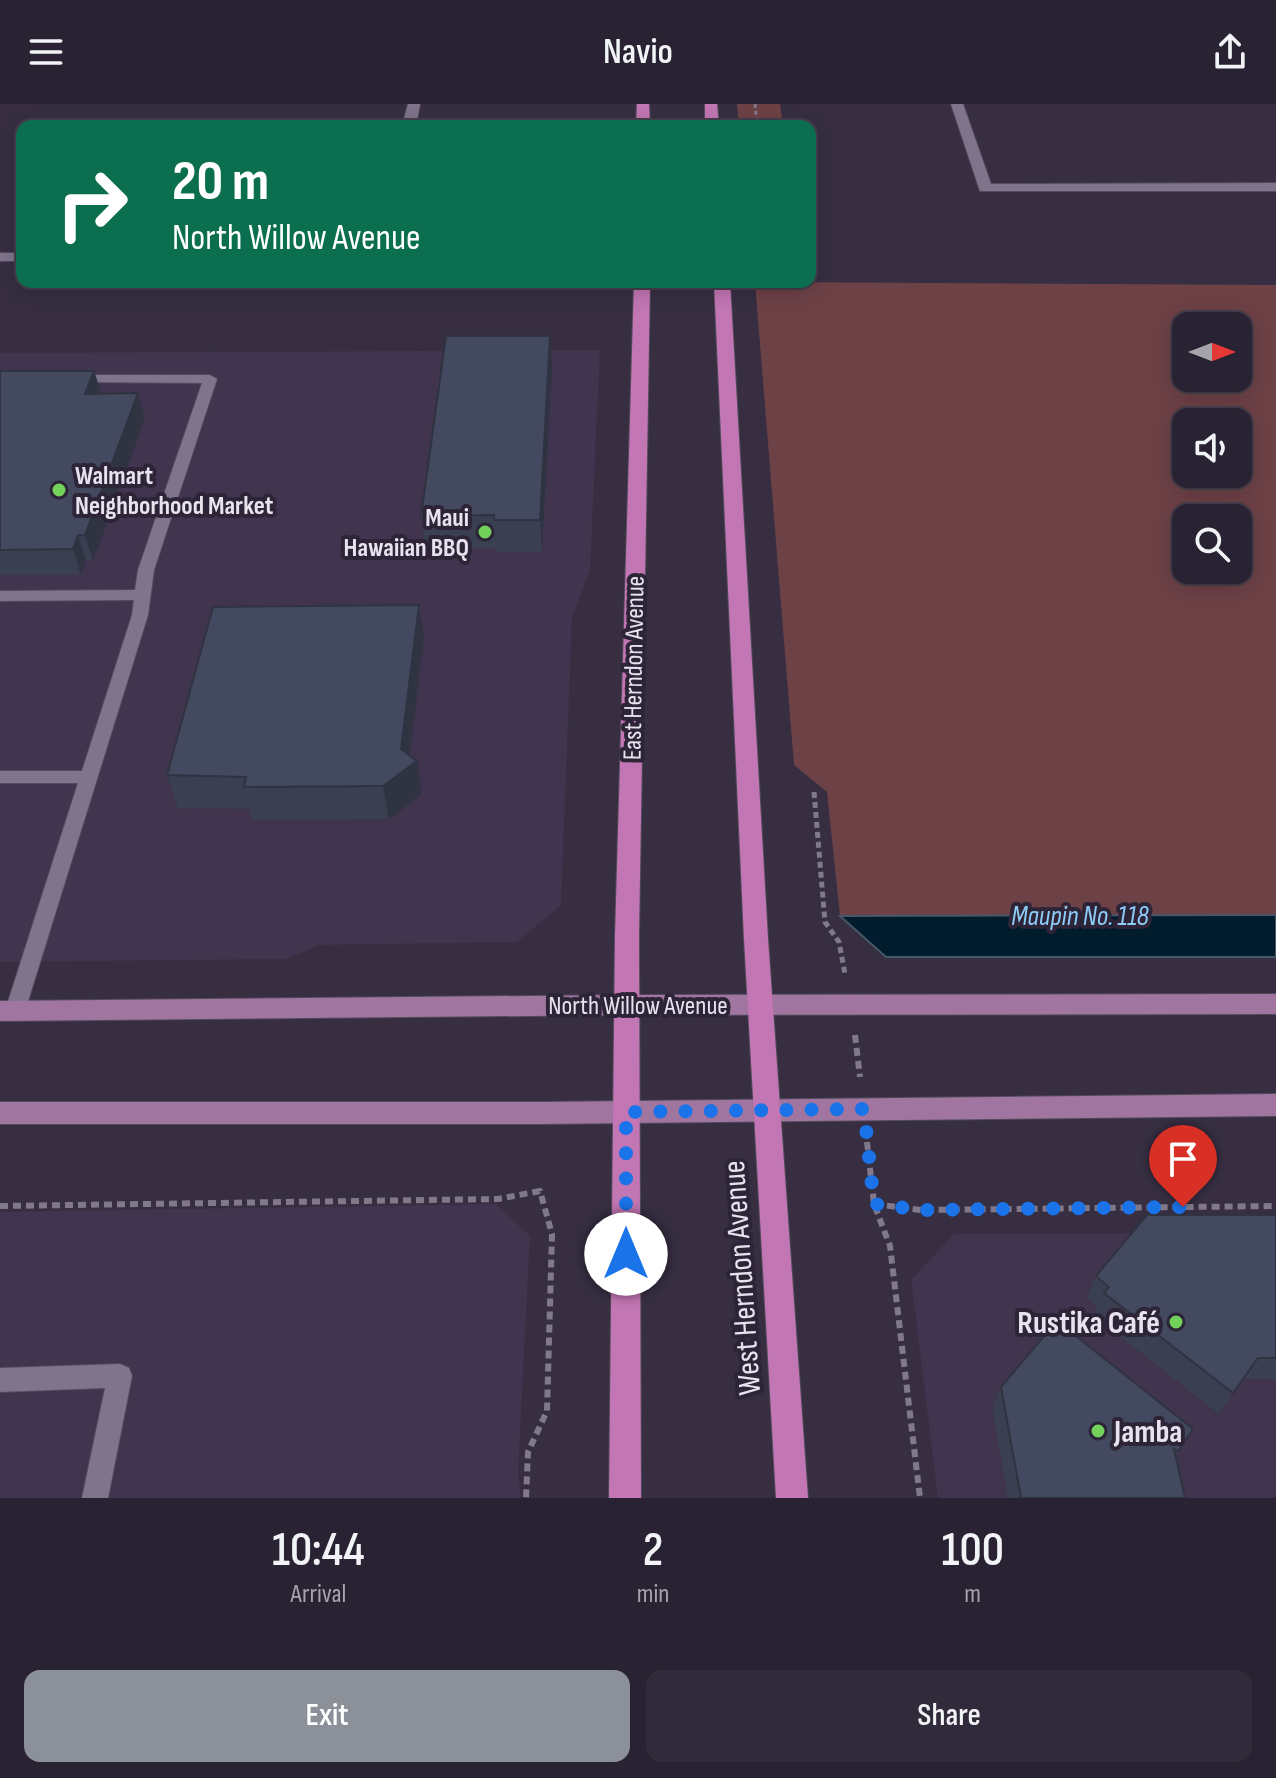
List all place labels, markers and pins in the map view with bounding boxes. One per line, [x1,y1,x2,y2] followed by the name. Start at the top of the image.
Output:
[75,461,274,522] place label: Walmart Neighborhood Market
[50,481,68,499] marker: Walmart Neighborhood Market
[344,503,469,564] place label: Maui Hawaiian BBQ
[476,523,494,541] marker: Maui Hawaiian BBQ
[1149,1125,1217,1207] pin
[1017,1304,1160,1343] place label: Rustika Café
[1167,1313,1185,1331] marker: Rustika Café
[1113,1413,1182,1452] place label: Jamba
[1089,1422,1107,1440] marker: Jamba

